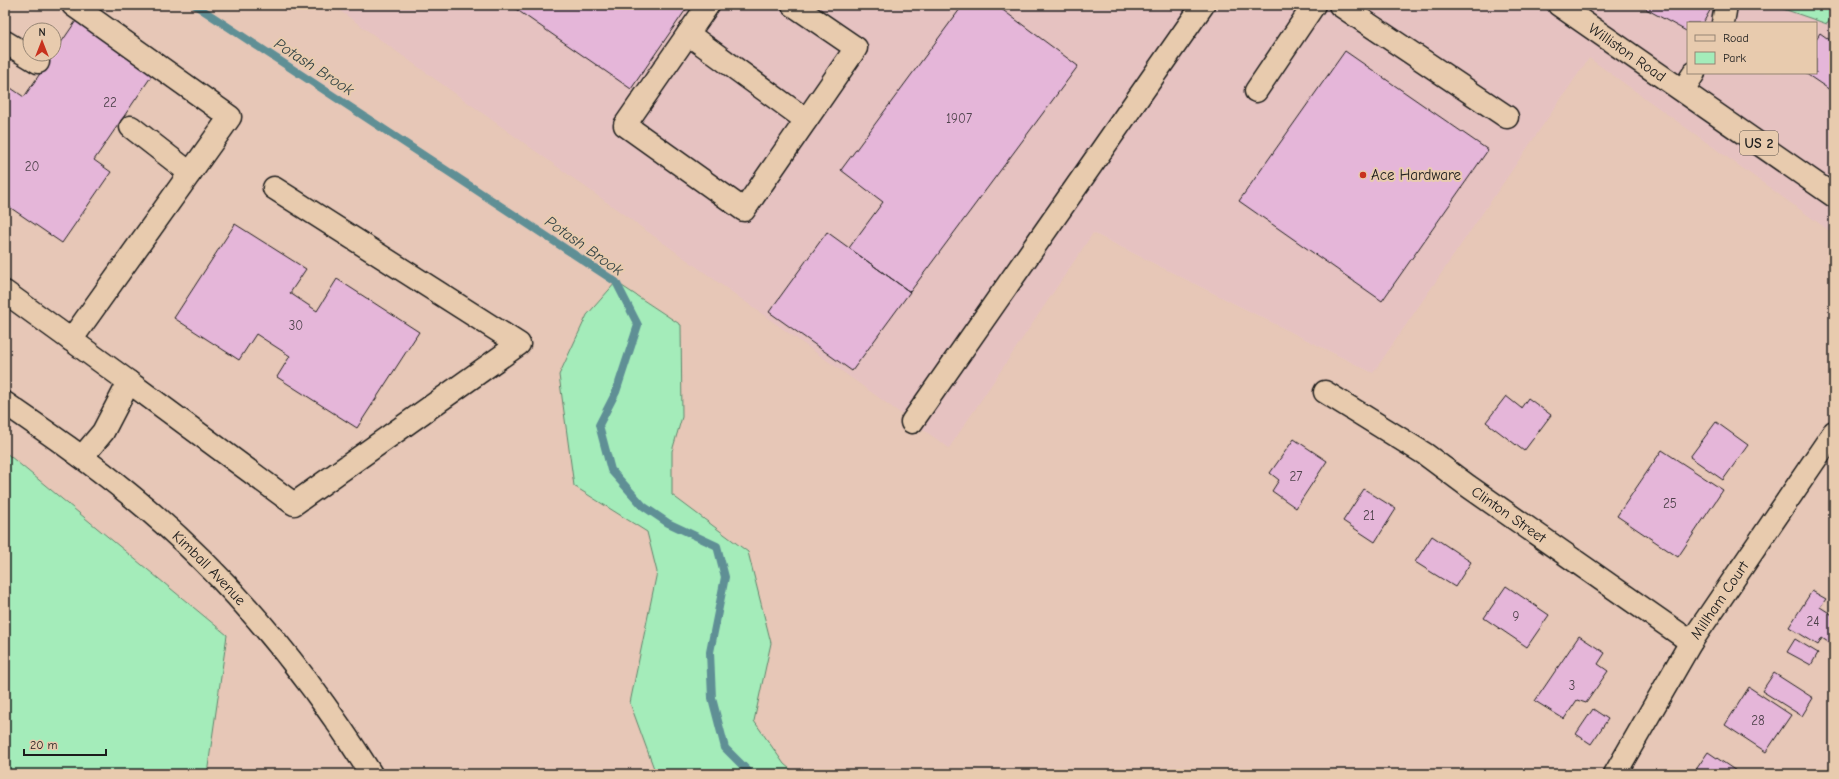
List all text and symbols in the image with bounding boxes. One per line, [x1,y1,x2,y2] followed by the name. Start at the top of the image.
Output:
[1585,19,1669,85] street label: Williston Road
[22,22,62,62] north arrow
[1687,22,1817,74] legend
[38,26,46,39] text: N
[1723,31,1749,45] text: Road
[271,35,357,100] water label: Potash Brook
[1723,51,1746,65] text: Park
[103,95,117,110] house number: 22
[946,111,972,126] house number: 1907
[1740,131,1778,155] road number: US 2
[25,159,39,174] house number: 20
[1371,166,1462,184] place label: Ace Hardware
[1358,170,1368,180] marker: Ace Hardware
[541,212,627,280] water label: Potash Brook
[289,318,303,333] house number: 30
[1290,469,1302,484] house number: 27
[1468,482,1550,547] street label: Clinton Street
[1663,496,1677,511] house number: 25
[1363,508,1375,523] house number: 21
[169,527,250,609] street label: Kimball Avenue
[1687,557,1753,643] street label: Millham Court
[1513,609,1520,624] house number: 9
[1806,614,1820,629] house number: 24
[1569,678,1575,693] house number: 3
[1751,713,1765,728] house number: 28
[24,731,106,757] scale bar
[30,738,58,752] text: 20 m

